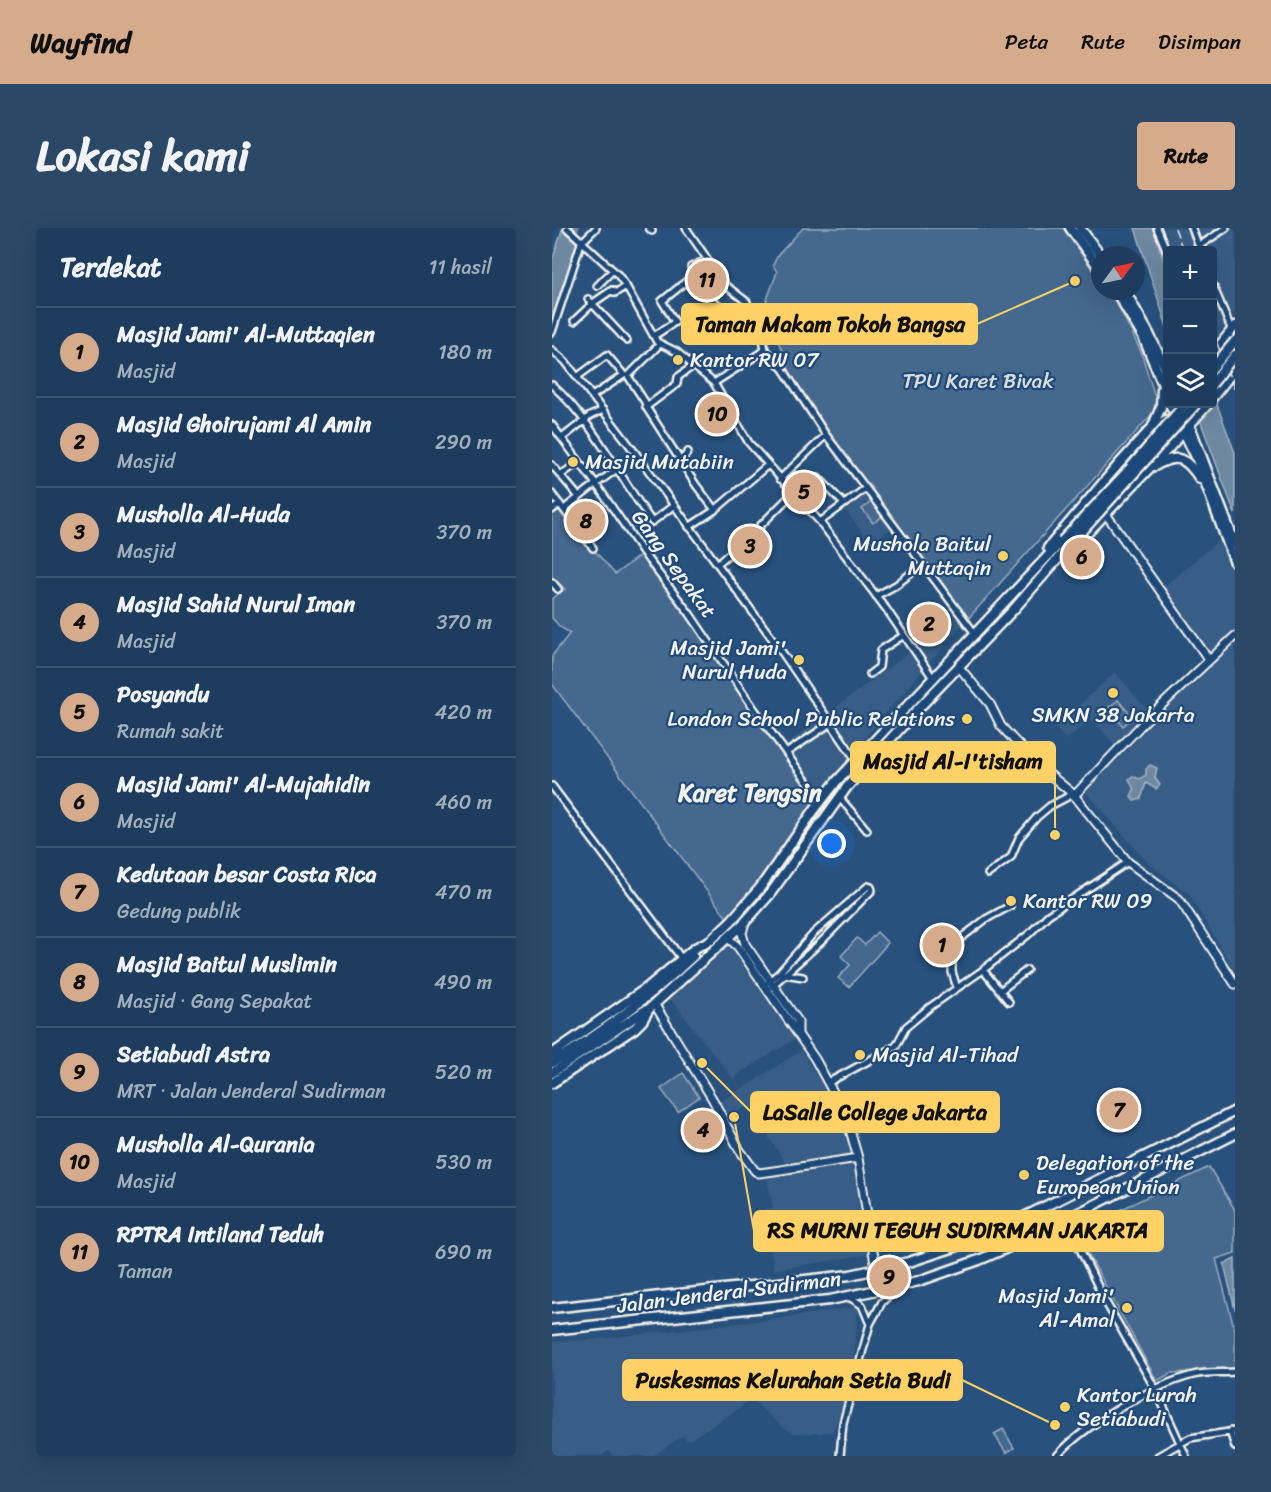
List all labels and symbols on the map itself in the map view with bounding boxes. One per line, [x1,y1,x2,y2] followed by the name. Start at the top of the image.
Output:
[1091,246,1145,300] north arrow
[688,257,726,302] pin: 11
[682,304,977,344] callout: Taman Makam Tokoh Bangsa
[695,305,966,344] text: Taman Makam Tokoh Bangsa
[690,341,820,379] place label: Kantor RW 07
[671,353,685,367] marker: Kantor RW 07
[902,362,1054,400] park label: TPU Karet Bivak
[698,392,736,436] pin: 10
[585,443,734,481] place label: Masjid Mutabiin
[566,455,580,469] marker: Masjid Mutabiin
[784,470,824,514] pin: 5
[567,498,606,544] pin: 8
[621,501,727,627] street label: Gang Sepakat
[730,524,770,568] pin: 3
[853,525,992,587] place label: Mushola Baitul Muttaqin
[1062,534,1102,580] pin: 6
[996,549,1010,563] marker: Mushola Baitul Muttaqin
[910,602,949,646] pin: 2
[670,629,787,691] place label: Masjid Jami' Nurul Huda
[792,653,806,667] marker: Masjid Jami' Nurul Huda
[1106,686,1120,700] marker: SMKN 38 Jakarta
[1031,696,1195,734] place label: SMKN 38 Jakarta
[668,700,955,738] place label: London School Public Relations
[960,712,974,726] marker: London School Public Relations
[851,742,1055,782] callout: Masjid Al-I'tisham
[862,742,1043,781] text: Masjid Al-I'tisham
[677,772,822,814] district label: Karet Tengsin
[817,829,846,858] your location
[1023,882,1152,920] place label: Kantor RW 09
[1004,894,1018,908] marker: Kantor RW 09
[922,922,962,968] pin: 1
[872,1036,1020,1074] place label: Masjid Al-Tihad
[853,1048,867,1062] marker: Masjid Al-Tihad
[1100,1088,1138,1132] pin: 7
[751,1092,999,1132] callout: LaSalle College Jakarta
[763,1093,988,1132] text: LaSalle College Jakarta
[684,1108,722,1152] pin: 4
[1036,1144,1194,1206] place label: Delegation of the European Union
[1017,1168,1031,1182] marker: Delegation of the European Union
[754,1211,1163,1251] callout: RS MURNI TEGUH SUDIRMAN JAKARTA
[767,1211,1148,1250] text: RS MURNI TEGUH SUDIRMAN JAKARTA
[870,1254,908,1300] pin: 9
[614,1259,843,1325] street label: Jalan Jenderal Sudirman
[998,1277,1116,1339] place label: Masjid Jami' Al-Amal
[1120,1301,1134,1315] marker: Masjid Jami' Al-Amal
[623,1360,962,1400] callout: Puskesmas Kelurahan Setia Budi
[635,1361,952,1400] text: Puskesmas Kelurahan Setia Budi
[1077,1376,1197,1438] place label: Kantor Lurah Setiabudi
[1058,1400,1072,1414] marker: Kantor Lurah Setiabudi

